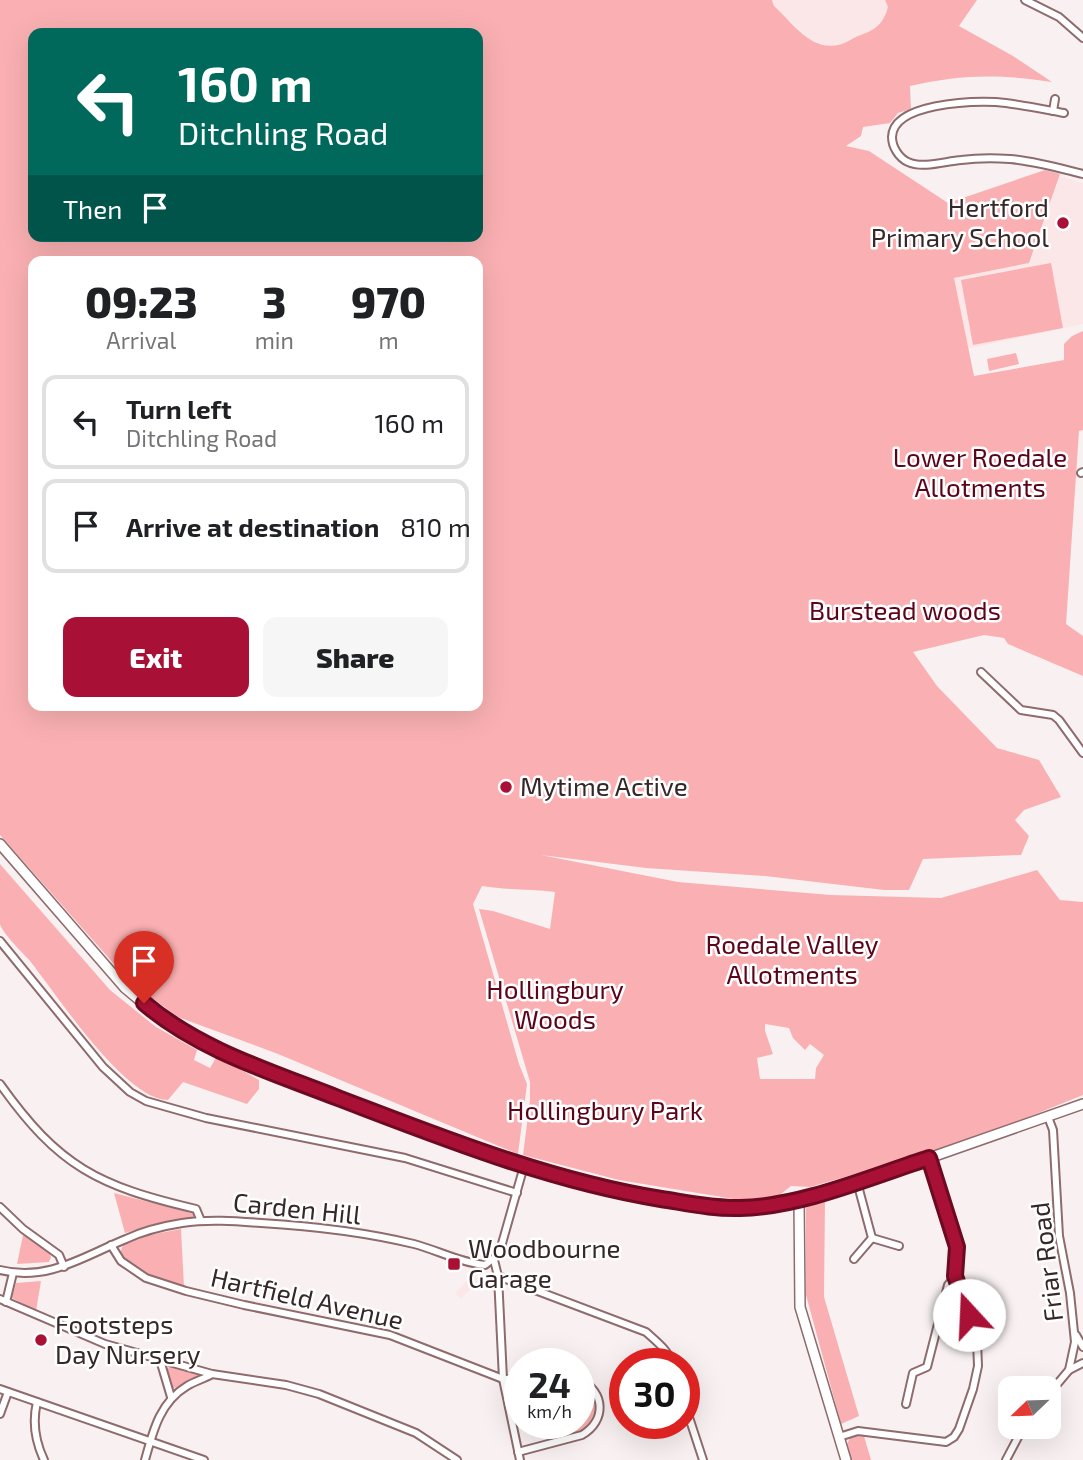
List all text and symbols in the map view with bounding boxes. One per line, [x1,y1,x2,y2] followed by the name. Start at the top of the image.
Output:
[178,53,313,112] text: 160 m
[63,56,154,147] icon: left
[178,113,388,151] text: Ditchling Road
[136,189,174,227] icon: arrive
[871,191,1049,252] place label: Hertford Primary School
[63,193,122,224] text: Then
[1055,215,1071,231] marker: Hertford Primary School
[85,276,198,326] text: 09:23
[262,276,286,326] text: 3
[351,276,426,326] text: 970
[106,326,176,354] text: Arrival
[255,326,294,354] text: min
[378,326,399,354] text: m
[126,393,232,424] text: Turn left
[67,403,105,441] icon: left
[375,407,444,438] text: 160 m
[126,424,277,452] text: Ditchling Road
[893,441,1067,502] park label: Lower Roedale Allotments
[67,507,105,545] icon: arrive
[126,511,379,542] text: Arrive at destination
[400,511,471,542] text: 810 m
[809,594,1001,625] park label: Burstead woods
[63,617,249,697] button: Exit
[263,617,448,697] button: Share
[520,770,688,801] place label: Mytime Active
[498,779,514,795] marker: Mytime Active
[705,928,879,989] park label: Roedale Valley Allotments
[114,931,174,1003] pin
[125,942,163,980] icon: arrive
[486,973,624,1034] park label: Hollingbury Woods
[507,1094,703,1125] park label: Hollingbury Park
[232,1185,363,1230] street label: Carden Hill
[1023,1201,1068,1324] street label: Friar Road
[468,1232,621,1293] place label: Woodbourne Garage
[446,1256,462,1272] marker: Woodbourne Garage
[208,1260,407,1335] street label: Hartfield Avenue
[932,1278,1006,1352] position arrow
[55,1308,201,1369] place label: Footsteps Day Nursery
[33,1332,49,1348] marker: Footsteps Day Nursery
[609,1348,700,1439] speed limit sign: 30
[528,1363,571,1405] text: 24
[998,1376,1060,1438] north arrow
[998,1376,1061,1439] map controls
[527,1400,572,1422] text: km/h

